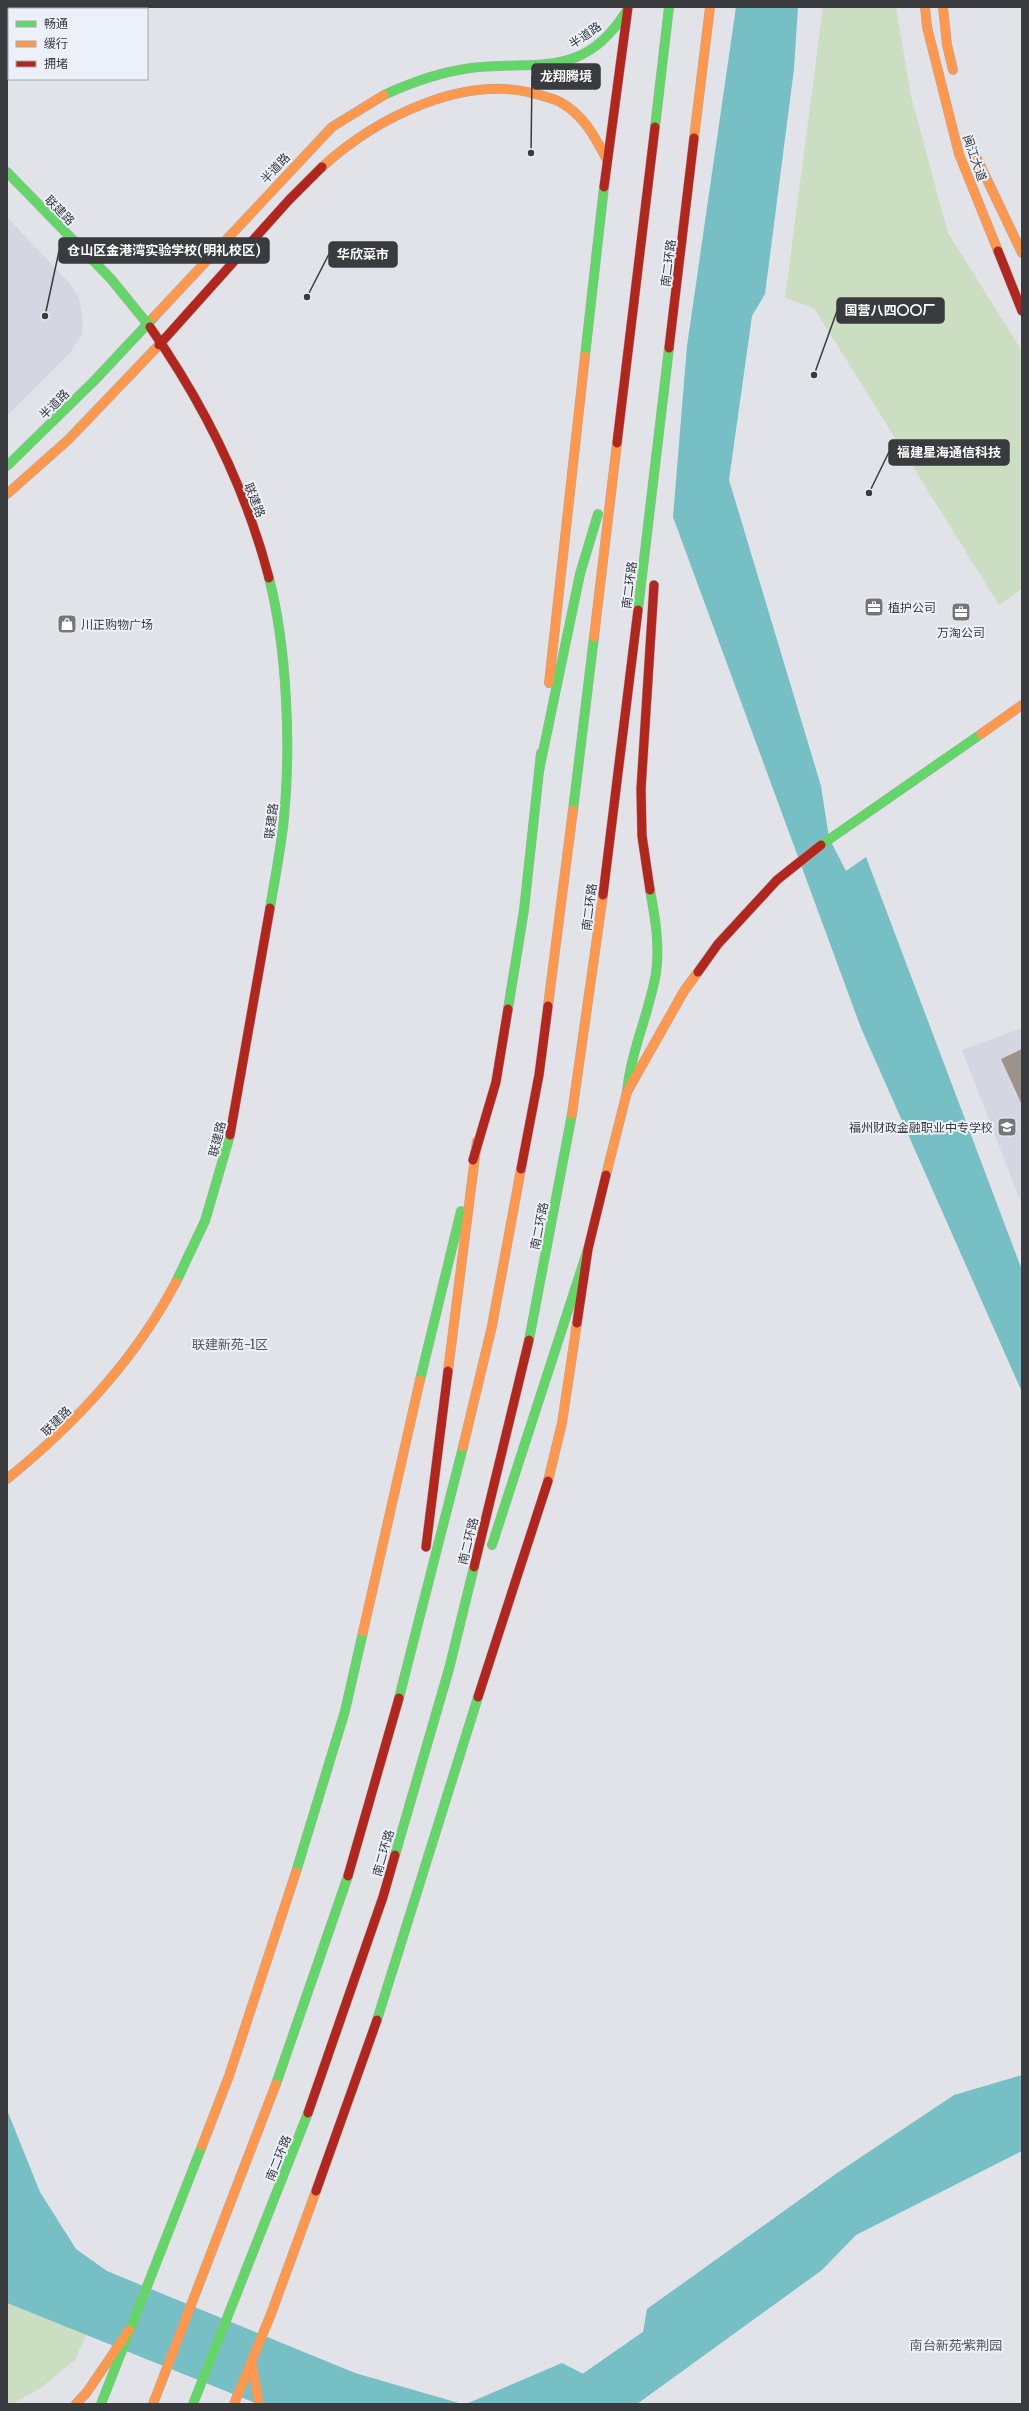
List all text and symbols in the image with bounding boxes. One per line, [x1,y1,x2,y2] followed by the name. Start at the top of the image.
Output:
[8,8,148,80] legend
[44,16,68,31] text: 畅通
[566,19,604,51] street label: 半道路
[44,36,68,51] text: 缓行
[44,56,68,71] text: 拥堵
[532,64,600,89] callout: 龙翔腾境
[540,68,592,85] text: 龙翔腾境
[960,133,990,183] street label: 闽江大道
[257,150,293,186] street label: 半道路
[42,192,78,228] street label: 联建路
[59,238,269,263] callout: 仓山区金港湾实验学校(明礼校区)
[658,238,678,288] street label: 南二环路
[67,242,261,259] text: 仓山区金港湾实验学校(明礼校区)
[329,242,397,267] callout: 华欣菜市
[337,246,389,263] text: 华欣菜市
[837,298,944,323] callout: 国营八四〇〇厂
[844,302,936,319] text: 国营八四〇〇厂
[36,386,72,422] street label: 半道路
[889,440,1009,465] callout: 福建星海通信科技
[897,444,1001,461] text: 福建星海通信科技
[241,480,269,520] street label: 联建路
[619,560,639,610] street label: 南二环路
[863,596,885,618] office icon: 植护公司
[888,600,936,615] place label: 植护公司
[950,601,972,623] office icon: 万淘公司
[56,613,78,635] shop icon: 川正购物广场
[81,617,153,632] place label: 川正购物广场
[937,625,985,640] place label: 万淘公司
[261,802,281,840] street label: 联建路
[579,882,599,932] street label: 南二环路
[996,1116,1018,1138] school or university icon: 福州财政金融职业中专学校
[205,1120,229,1158] street label: 联建路
[849,1120,993,1135] place label: 福州财政金融职业中专学校
[527,1201,551,1251] street label: 南二环路
[192,1336,268,1353] district label: 联建新苑-1区
[38,1403,74,1439] street label: 联建路
[455,1516,481,1566] street label: 南二环路
[369,1828,397,1878] street label: 南二环路
[262,2133,294,2183] street label: 南二环路
[910,2337,1002,2354] district label: 南台新苑·紫荆园

